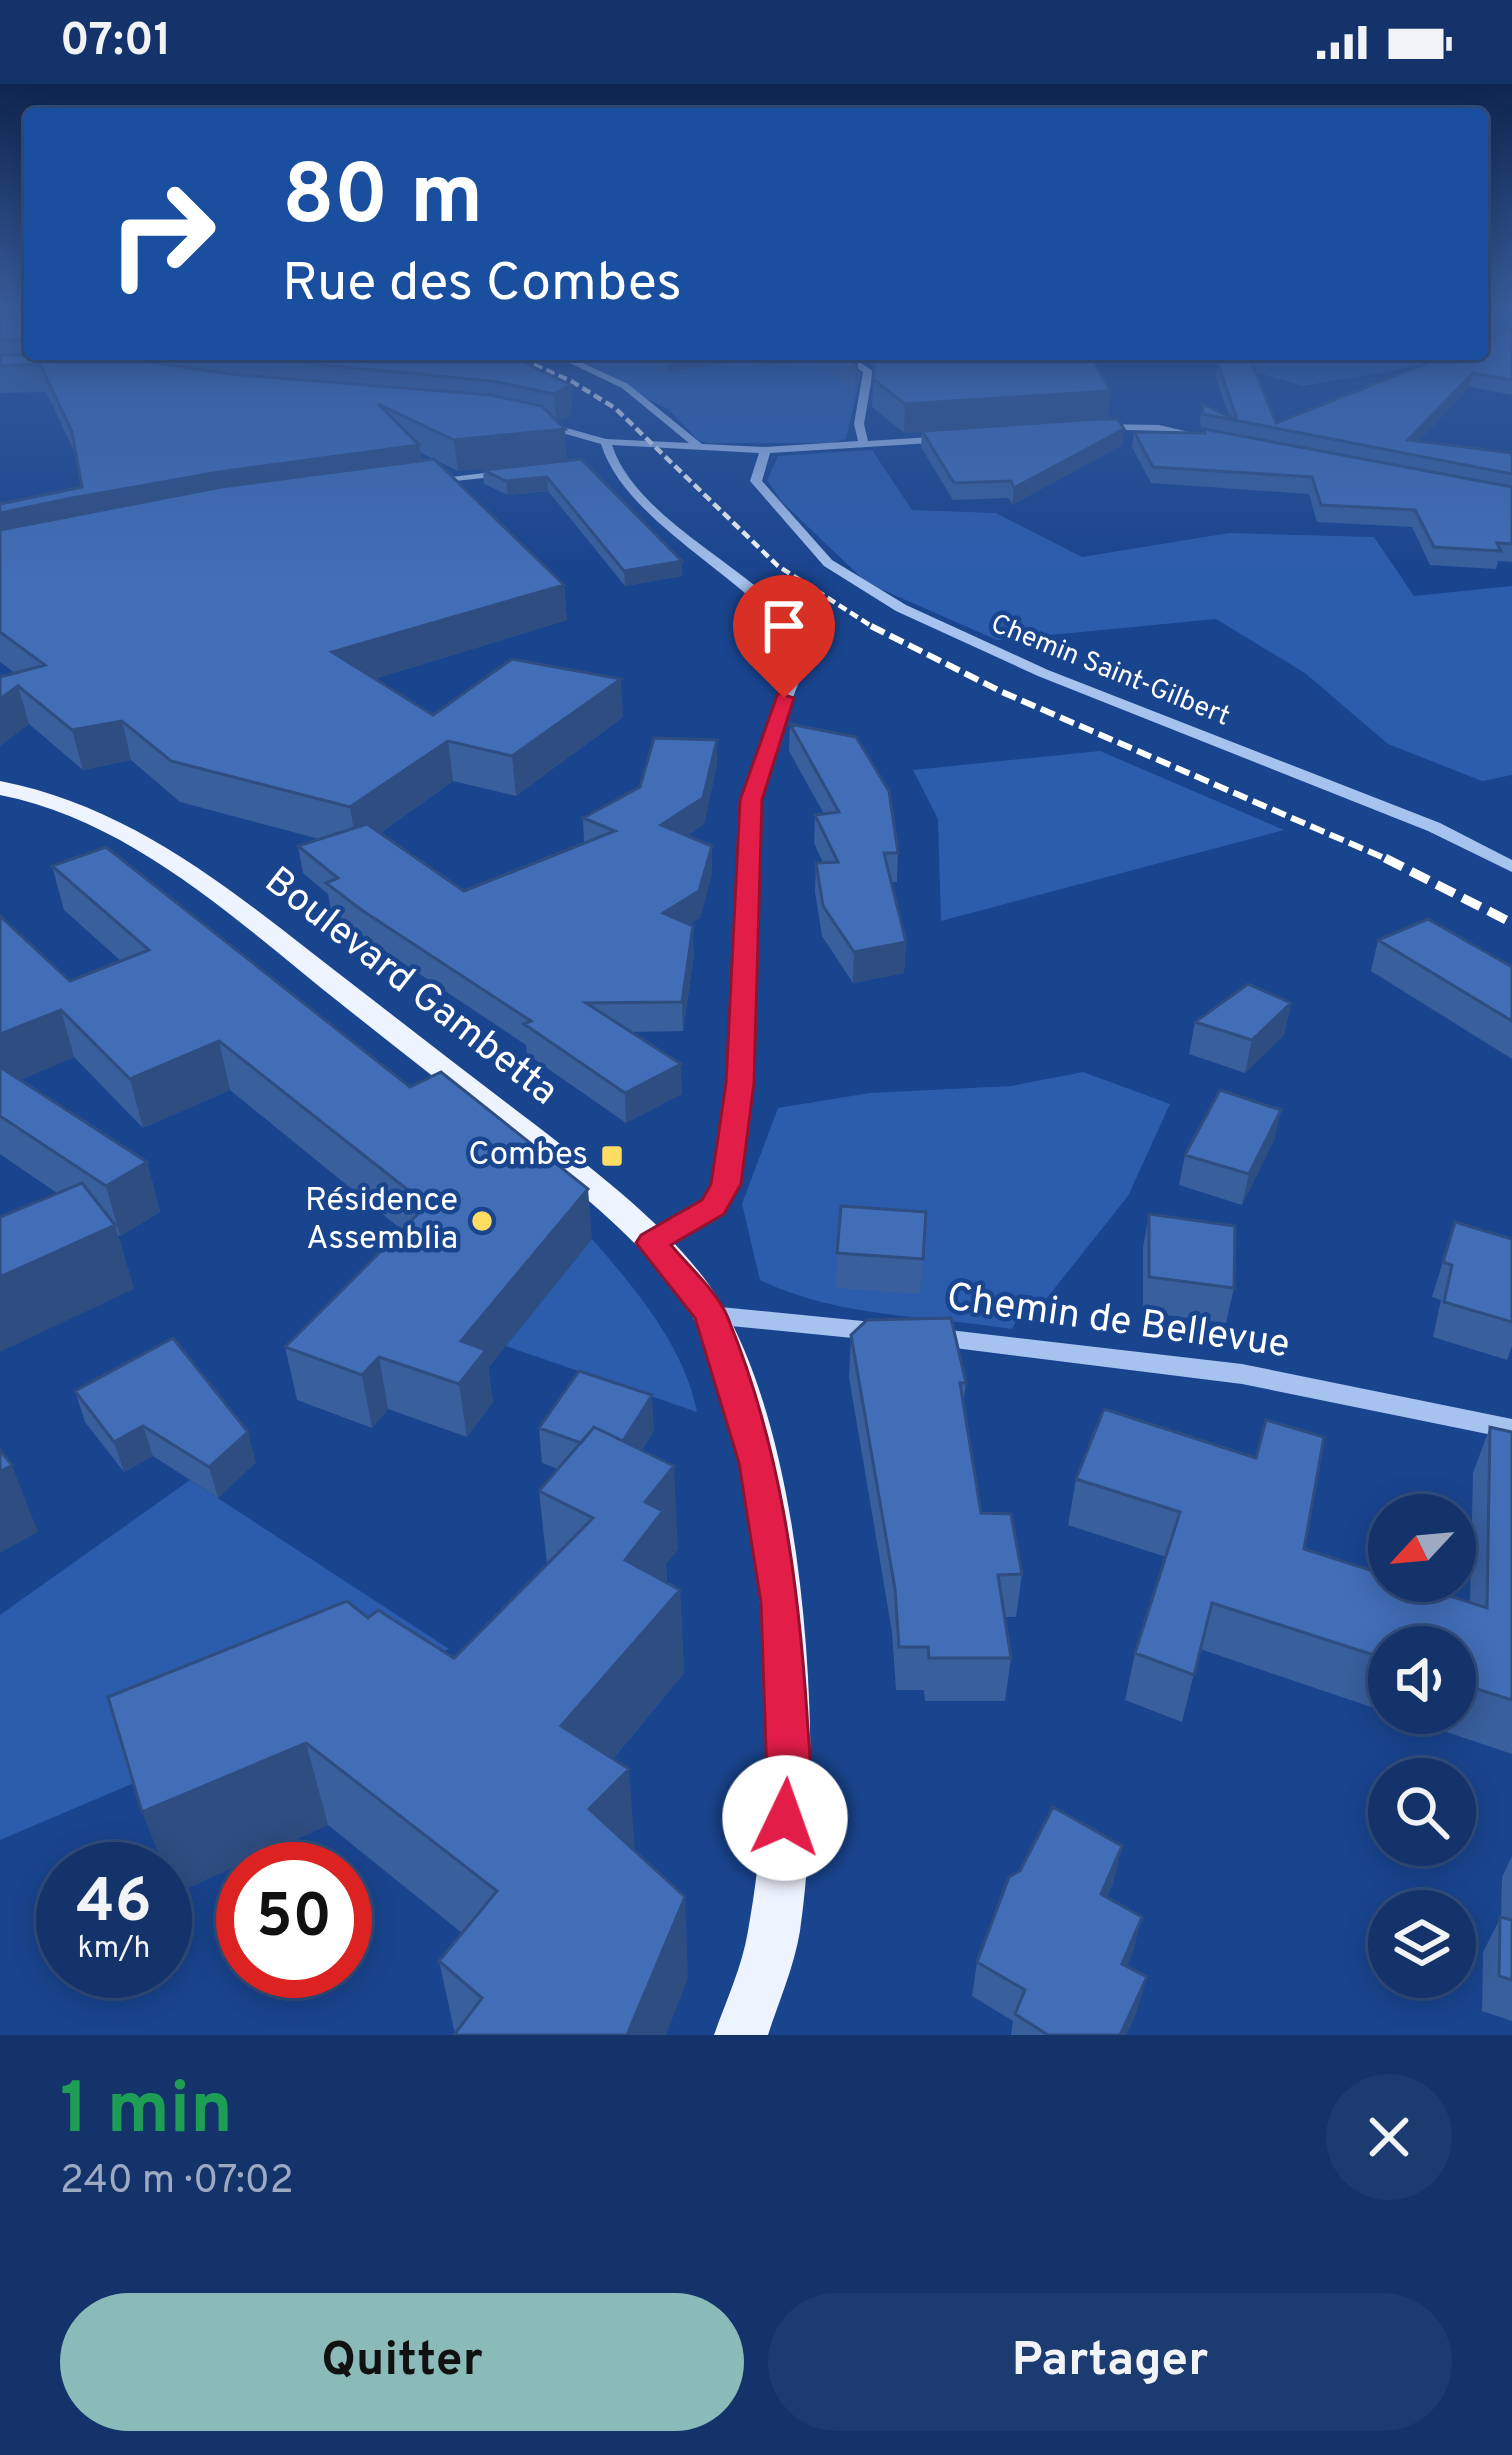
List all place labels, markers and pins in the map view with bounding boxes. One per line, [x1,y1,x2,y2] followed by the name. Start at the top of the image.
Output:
[733,575,835,698] pin
[468,1135,588,1177] place label: Combes
[599,1143,625,1169] marker: Combes
[305,1181,458,1261] place label: Résidence Assemblia
[469,1208,495,1234] marker: Résidence Assemblia

